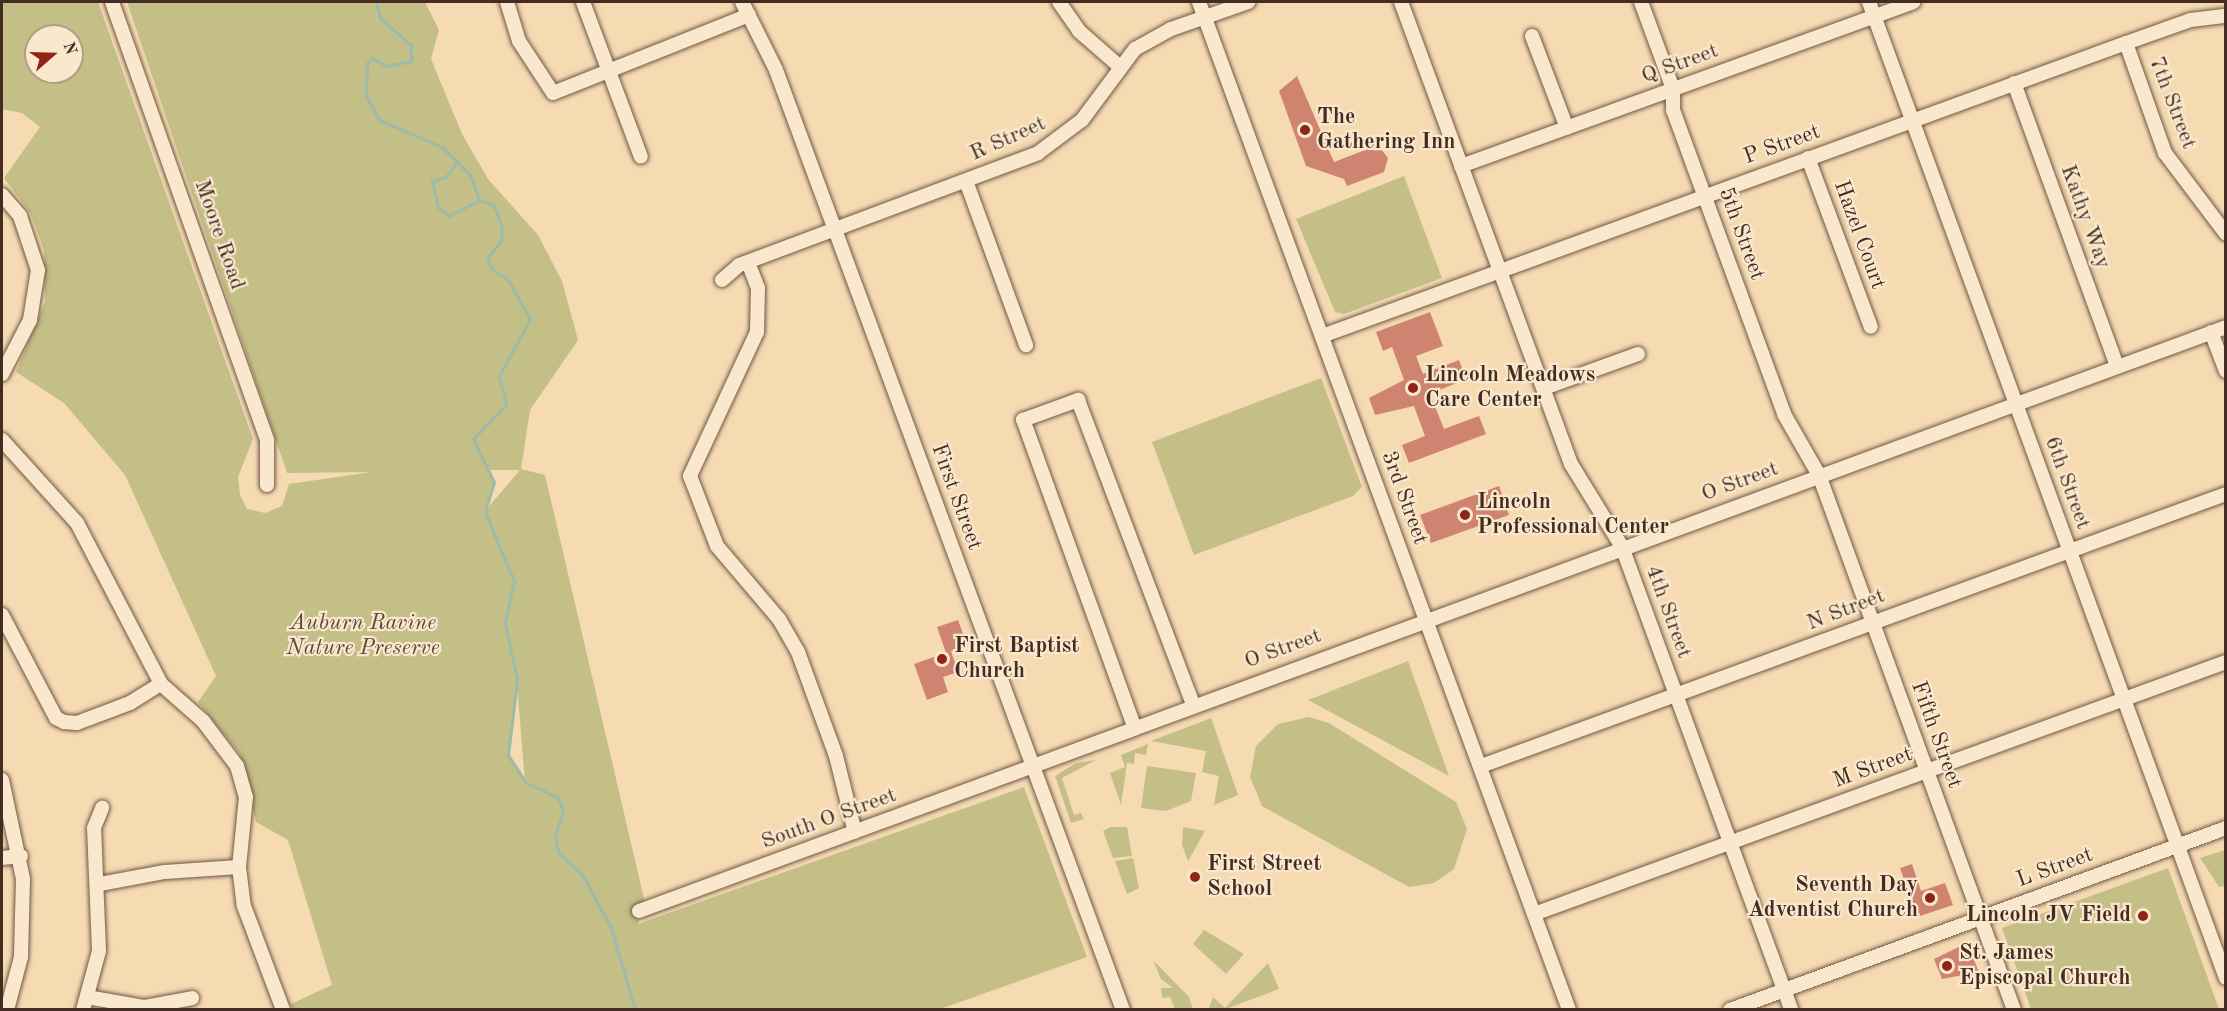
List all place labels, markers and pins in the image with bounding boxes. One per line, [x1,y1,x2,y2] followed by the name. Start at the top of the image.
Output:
[1317,104,1456,156] place label: The Gathering Inn
[1298,123,1312,137] marker: The Gathering Inn
[1425,362,1595,414] place label: Lincoln Meadows Care Center
[1406,381,1420,395] marker: Lincoln Meadows Care Center
[1477,489,1669,540] place label: Lincoln Professional Center
[1458,508,1472,522] marker: Lincoln Professional Center
[954,633,1079,684] place label: First Baptist Church
[935,652,949,666] marker: First Baptist Church
[1207,851,1321,902] place label: First Street School
[1188,870,1202,884] marker: First Street School
[1748,872,1918,924] place label: Seventh Day Adventist Church
[1923,891,1937,905] marker: Seventh Day Adventist Church
[1966,903,2131,929] place label: Lincoln JV Field
[2136,909,2150,923] marker: Lincoln JV Field
[1959,940,2131,992] place label: St. James Episcopal Church
[1940,959,1954,973] marker: St. James Episcopal Church

